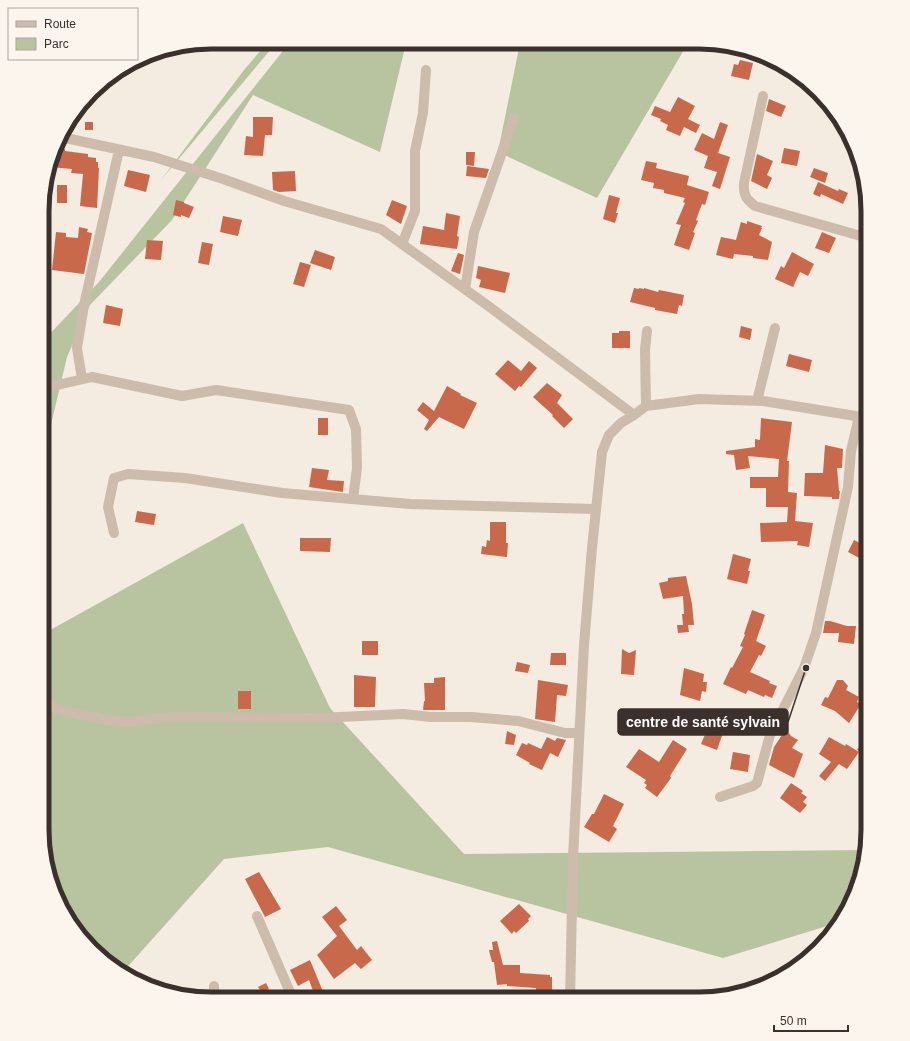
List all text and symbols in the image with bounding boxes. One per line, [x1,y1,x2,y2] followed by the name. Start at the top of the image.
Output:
[8,8,138,60] legend
[44,17,76,31] text: Route
[44,37,69,51] text: Parc
[618,709,788,735] callout: centre de santé sylvain
[626,714,780,730] text: centre de santé sylvain
[774,1007,848,1033] scale bar
[780,1014,807,1028] text: 50 m

